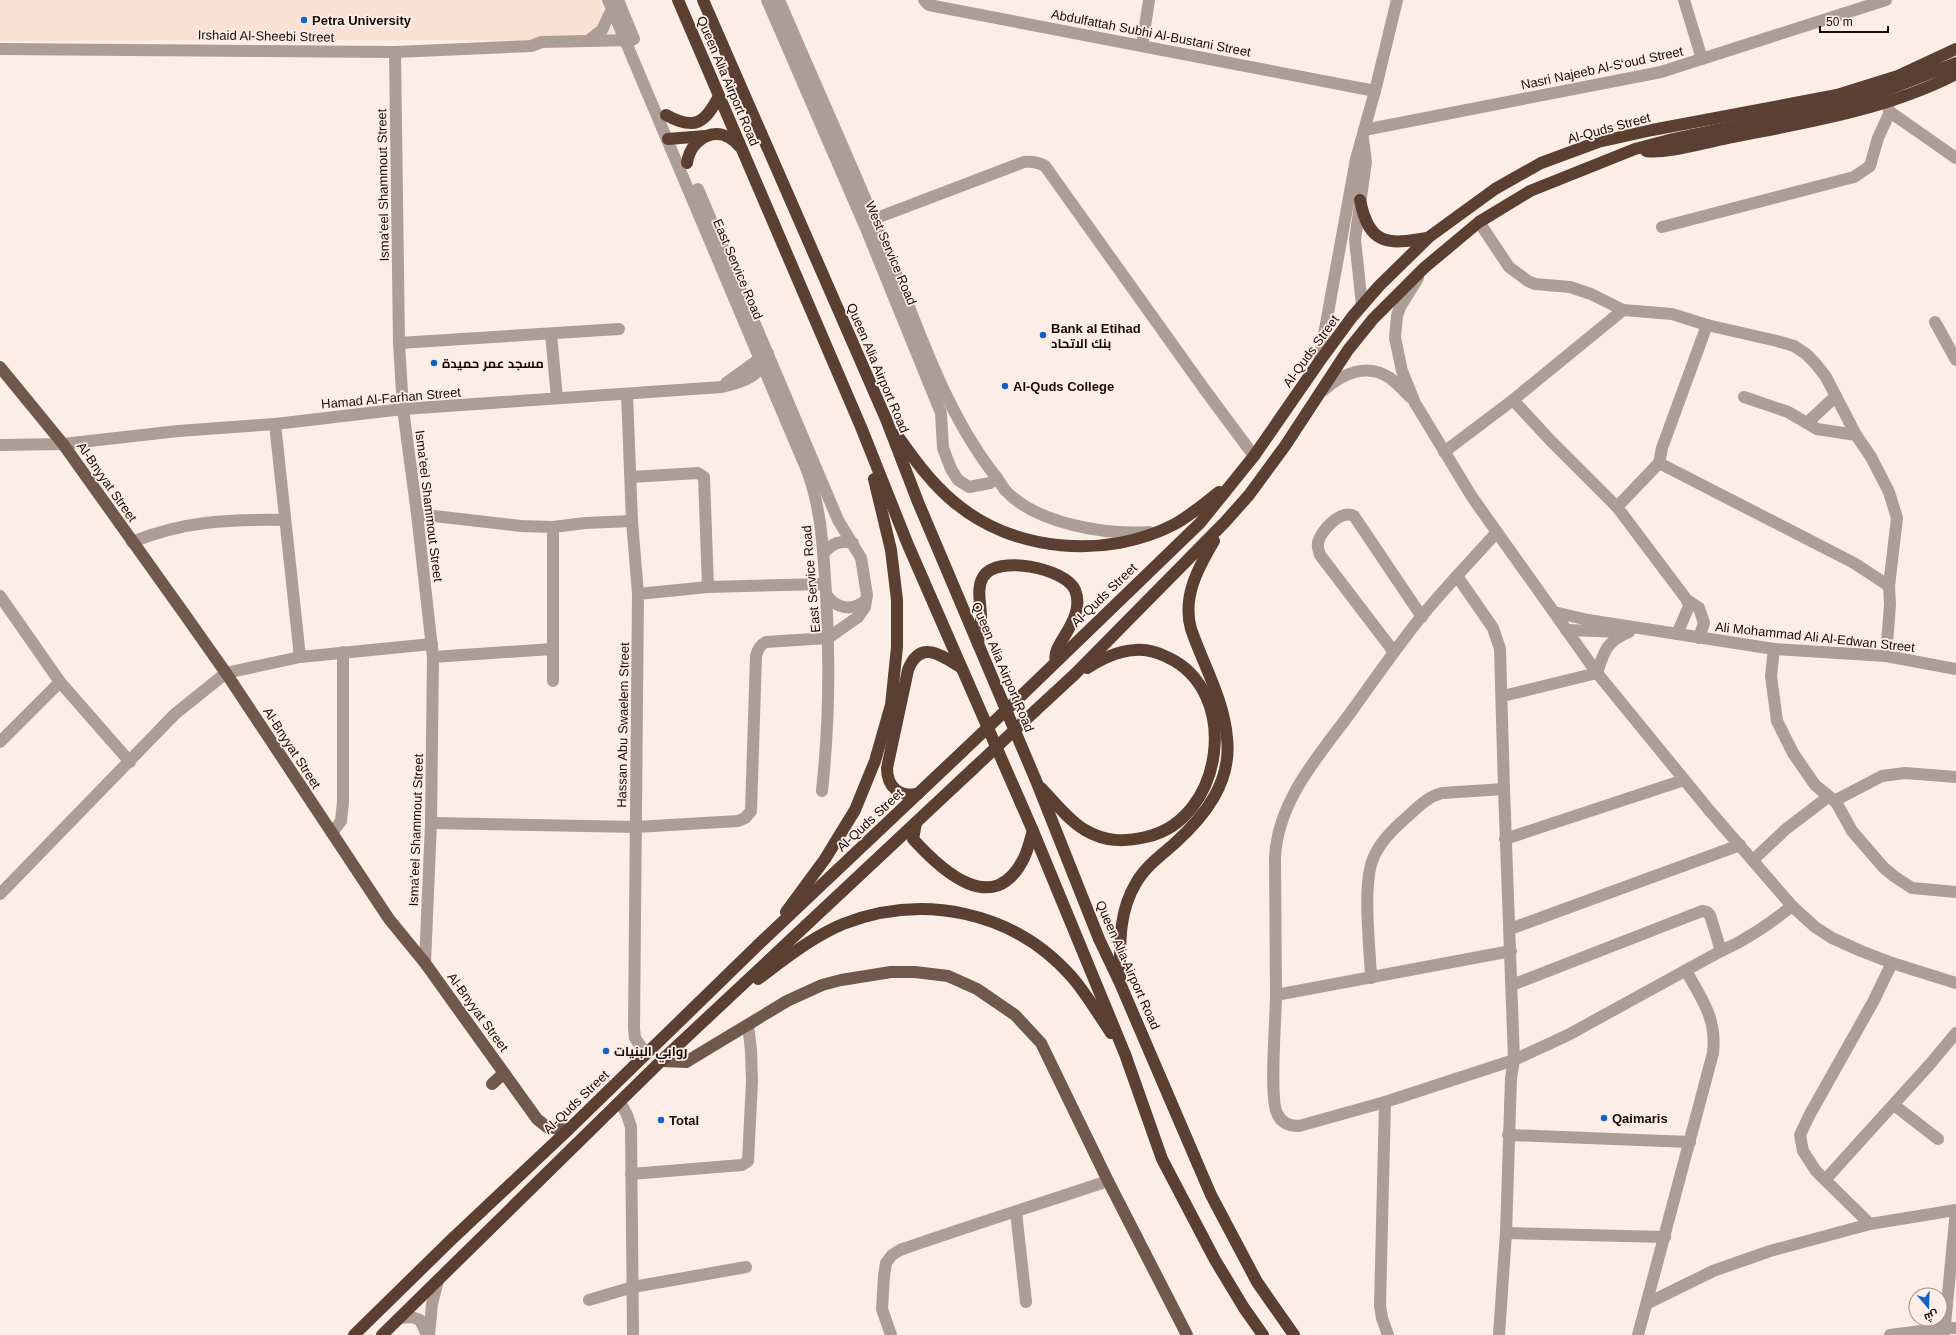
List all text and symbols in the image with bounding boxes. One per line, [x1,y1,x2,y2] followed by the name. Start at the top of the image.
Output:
[1050,6,1252,60] street label: Abdulfattah Subhi Al-Bustani Street
[1820,8,1888,34] scale bar
[312,13,412,28] place label: Petra University
[694,14,762,148] street label: Queen Alia Airport Road
[299,15,309,25] marker: Petra University
[1826,15,1853,29] text: 50 m
[198,27,335,45] street label: Irshaid Al-Sheebi Street
[1520,43,1685,93] street label: Nasri Najeeb Al-S‘oud Street
[374,108,392,262] street label: Isma'eel Shammout Street
[1566,110,1652,146] street label: Al-Quds Street
[862,199,920,307] street label: West Service Road
[710,217,766,321] street label: East Service Road
[844,301,912,435] street label: Queen Alia Airport Road
[1280,312,1342,390] street label: Al-Quds Street
[1051,321,1141,351] place label: Bank al Etihad بنك الاتحاد
[1038,330,1048,340] marker: Bank al Etihad بنك الاتحاد
[442,356,544,371] place label: مسجد عمر حميدة
[429,358,439,368] marker: مسجد عمر حميدة
[1013,379,1114,394] place label: Al-Quds College
[1000,381,1010,391] marker: Al-Quds College
[321,384,462,412] street label: Hamad Al-Farhan Street
[412,429,446,583] street label: Isma'eel Shammout Street
[74,439,140,525] street label: Al-Bnyyat Street
[799,525,823,633] street label: East Service Road
[1068,560,1140,630] street label: Al-Quds Street
[969,600,1037,734] street label: Queen Alia Airport Road
[1714,619,1916,655] street label: Ali Mohammad Ali Al-Edwan Street
[614,642,632,808] street label: Hassan Abu Swaelem Street
[260,705,324,792] street label: Al-Bnyyat Street
[406,753,426,907] street label: Isma'eel Shammout Street
[834,785,907,855] street label: Al-Quds Street
[1093,898,1163,1032] street label: Queen Alia Airport Road
[444,970,512,1055] street label: Al-Bnyyat Street
[614,1044,688,1063] place label: روابي البنيات
[601,1046,611,1056] marker: روابي البنيات
[540,1067,612,1137] street label: Al-Quds Street
[1612,1111,1668,1126] place label: Qaimaris
[669,1113,699,1128] place label: Total
[1599,1113,1609,1123] marker: Qaimaris
[656,1115,666,1125] marker: Total
[1908,1287,1948,1327] north arrow
[1922,1308,1940,1324] text: ش

